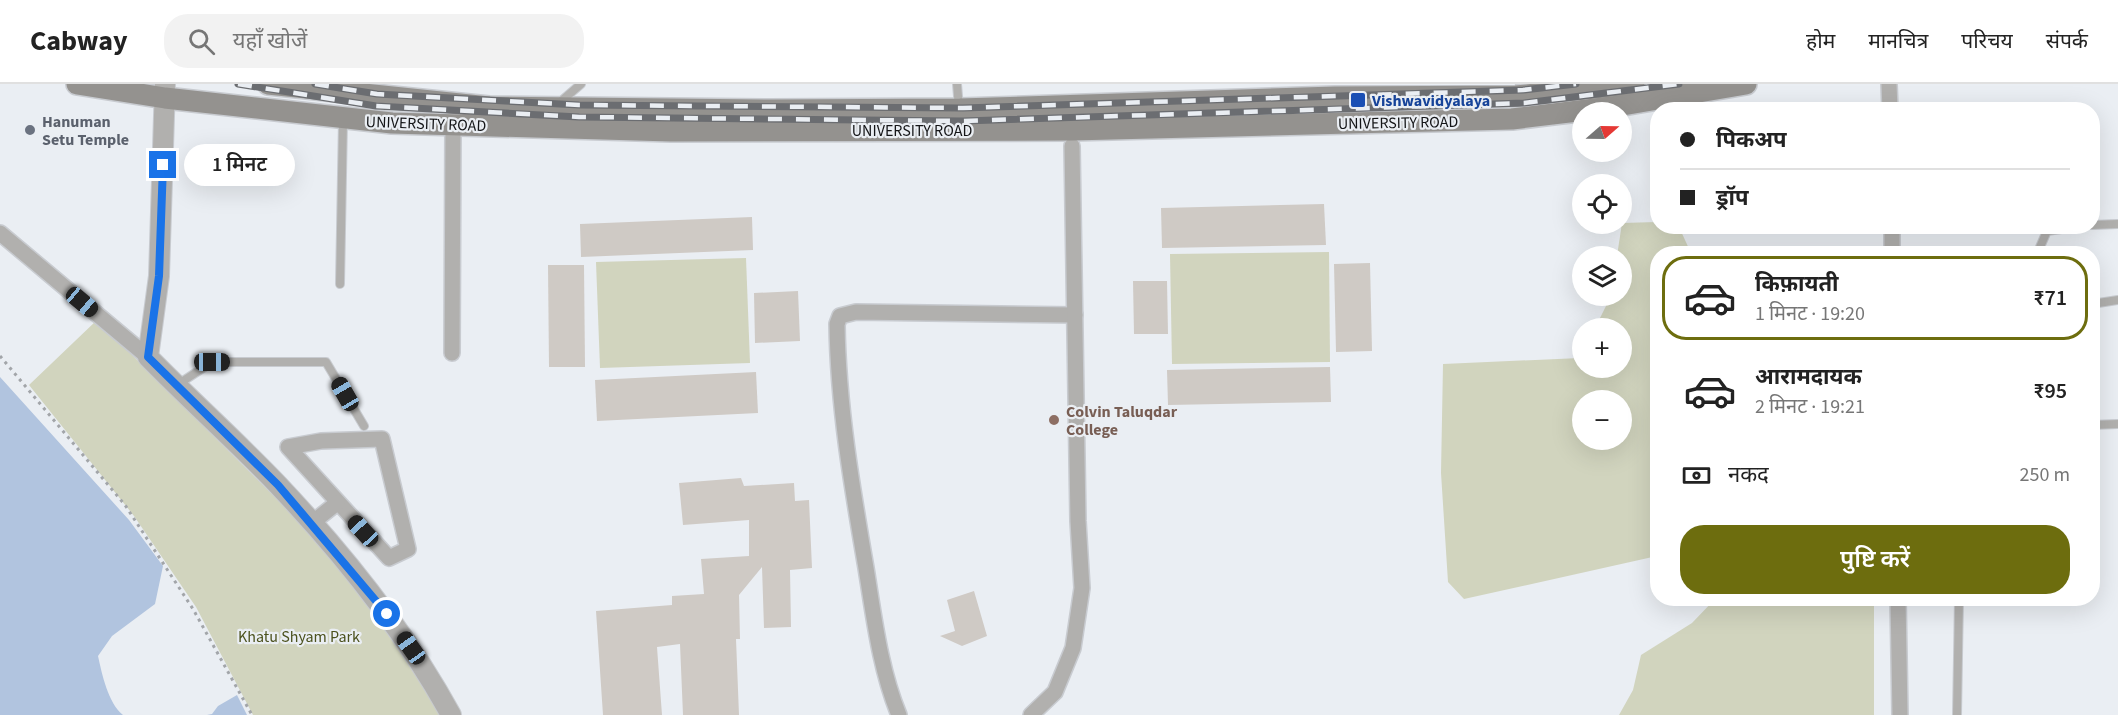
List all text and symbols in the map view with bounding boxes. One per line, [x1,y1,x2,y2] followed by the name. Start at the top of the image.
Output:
[164,14,584,68] search box
[30,21,128,61] text: Cabway
[185,25,218,58] icon: search
[233,25,307,57] text: यहाँ खोजें
[1806,26,1835,56] text: होम
[1868,26,1928,56] text: मानचित्र
[1961,26,2013,56] text: परिचय
[2046,26,2088,56] text: संपर्क
[1371,90,1490,112] place label: Vishwavidyalaya
[1349,91,1367,109] marker: Vishwavidyalaya
[1572,102,1632,162] north arrow
[1572,102,1632,450] map controls
[42,111,129,151] place label: Hanuman Setu Temple
[365,111,487,137] street label: UNIVERSITY ROAD
[1338,111,1459,135] street label: UNIVERSITY ROAD
[852,120,972,142] street label: UNIVERSITY ROAD
[23,123,37,137] marker: Hanuman Setu Temple
[1716,124,1787,156] text: पिकअप
[184,144,295,186] callout: 1 मिनट
[149,151,176,178] route end
[212,151,267,179] text: 1 मिनट
[1572,174,1632,234] button: locate
[1716,182,1749,214] text: ड्रॉप
[1572,246,1632,306] button: layers
[1755,268,1839,300] text: किफ़ायती
[1683,271,1737,325] icon: car
[2033,282,2067,314] text: ₹71
[62,284,102,320] car
[1755,300,1865,328] text: 1 मिनट · 19:20
[1572,318,1632,378] button: +
[194,353,230,371] car
[1755,361,1862,393] text: आरामदायक
[1683,364,1737,418] icon: car
[328,374,362,414] car
[2033,375,2067,407] text: ₹95
[1572,390,1632,450] button: −
[1755,393,1865,421] text: 2 मिनट · 19:21
[1066,401,1178,441] place label: Colvin Taluqdar College
[1047,413,1061,427] marker: Colvin Taluqdar College
[1680,459,1713,492] icon: cash
[1728,459,1769,491] text: नकद
[2020,461,2070,489] text: 250 m
[344,512,382,550] car
[1680,525,2070,594] button: पुष्टि करें
[373,600,400,627] route start
[238,626,360,648] park label: Khatu Shyam Park
[393,628,429,668] car

